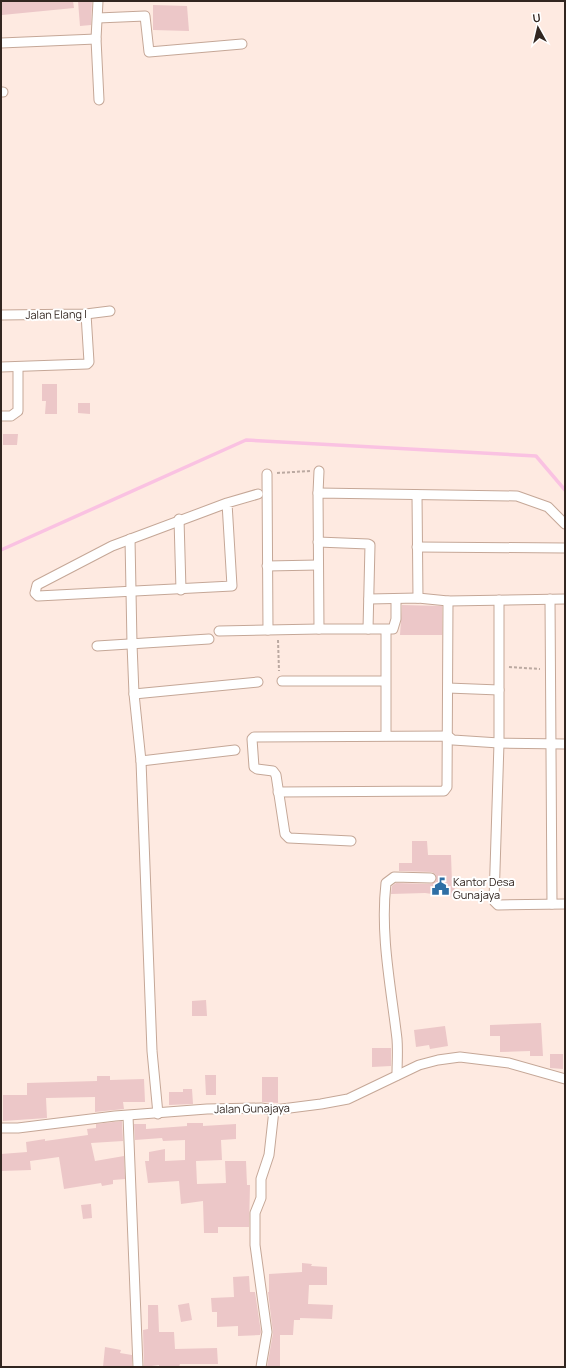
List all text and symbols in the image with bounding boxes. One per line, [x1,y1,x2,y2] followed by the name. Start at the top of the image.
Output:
[518,8,558,48] north arrow
[532,10,542,26] text: U
[25,306,87,322] street label: Jalan Elang I
[453,874,515,902] place label: Kantor Desa Gunajaya
[430,877,450,897] public building icon: Kantor Desa Gunajaya
[214,1100,290,1116] street label: Jalan Gunajaya

